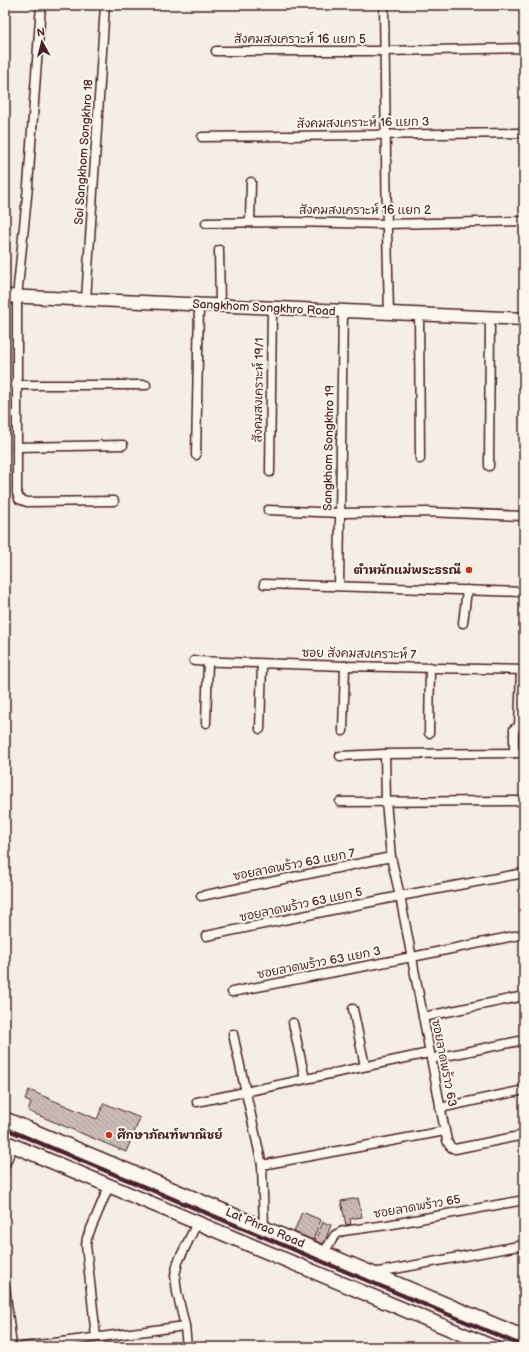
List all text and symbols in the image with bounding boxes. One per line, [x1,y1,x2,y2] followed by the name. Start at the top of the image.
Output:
[22,22,62,62] north arrow
[36,26,46,40] text: N
[234,31,366,47] street label: สังคมสงเคราะห์ 16 แยก 5
[71,79,97,225] street label: Soi Sangkhom Songkhro 18
[297,113,429,132] street label: สังคมสงเคราะห์ 16 แยก 3
[299,202,431,218] street label: สังคมสงเคราะห์ 16 แยก 2
[192,297,336,319] street label: Sangkhom Songkhro Road
[250,337,267,443] street label: สังคมสงเคราะห์ 19/1
[320,385,338,511] street label: Sangkhom Songkhro 19
[354,562,462,578] place label: ตำหนักแม่พระธรณี
[464,565,474,575] marker: ตำหนักแม่พระธรณี
[302,645,417,663] street label: ซอย สังคมสงเคราะห์ 7
[232,846,356,884] street label: ซอยลาดพร้าว 63 แยก 7
[238,885,364,925] street label: ซอยลาดพร้าว 63 แยก 5
[256,944,382,982] street label: ซอยลาดพร้าว 63 แยก 3
[428,1018,460,1108] street label: ซอยลาดพร้าว 63
[117,1127,222,1143] place label: ศึกษาภัณฑ์พาณิชย์
[104,1130,114,1140] marker: ศึกษาภัณฑ์พาณิชย์
[372,1192,462,1222] street label: ซอยลาดพร้าว 65
[223,1205,307,1251] street label: Lat Phrao Road

